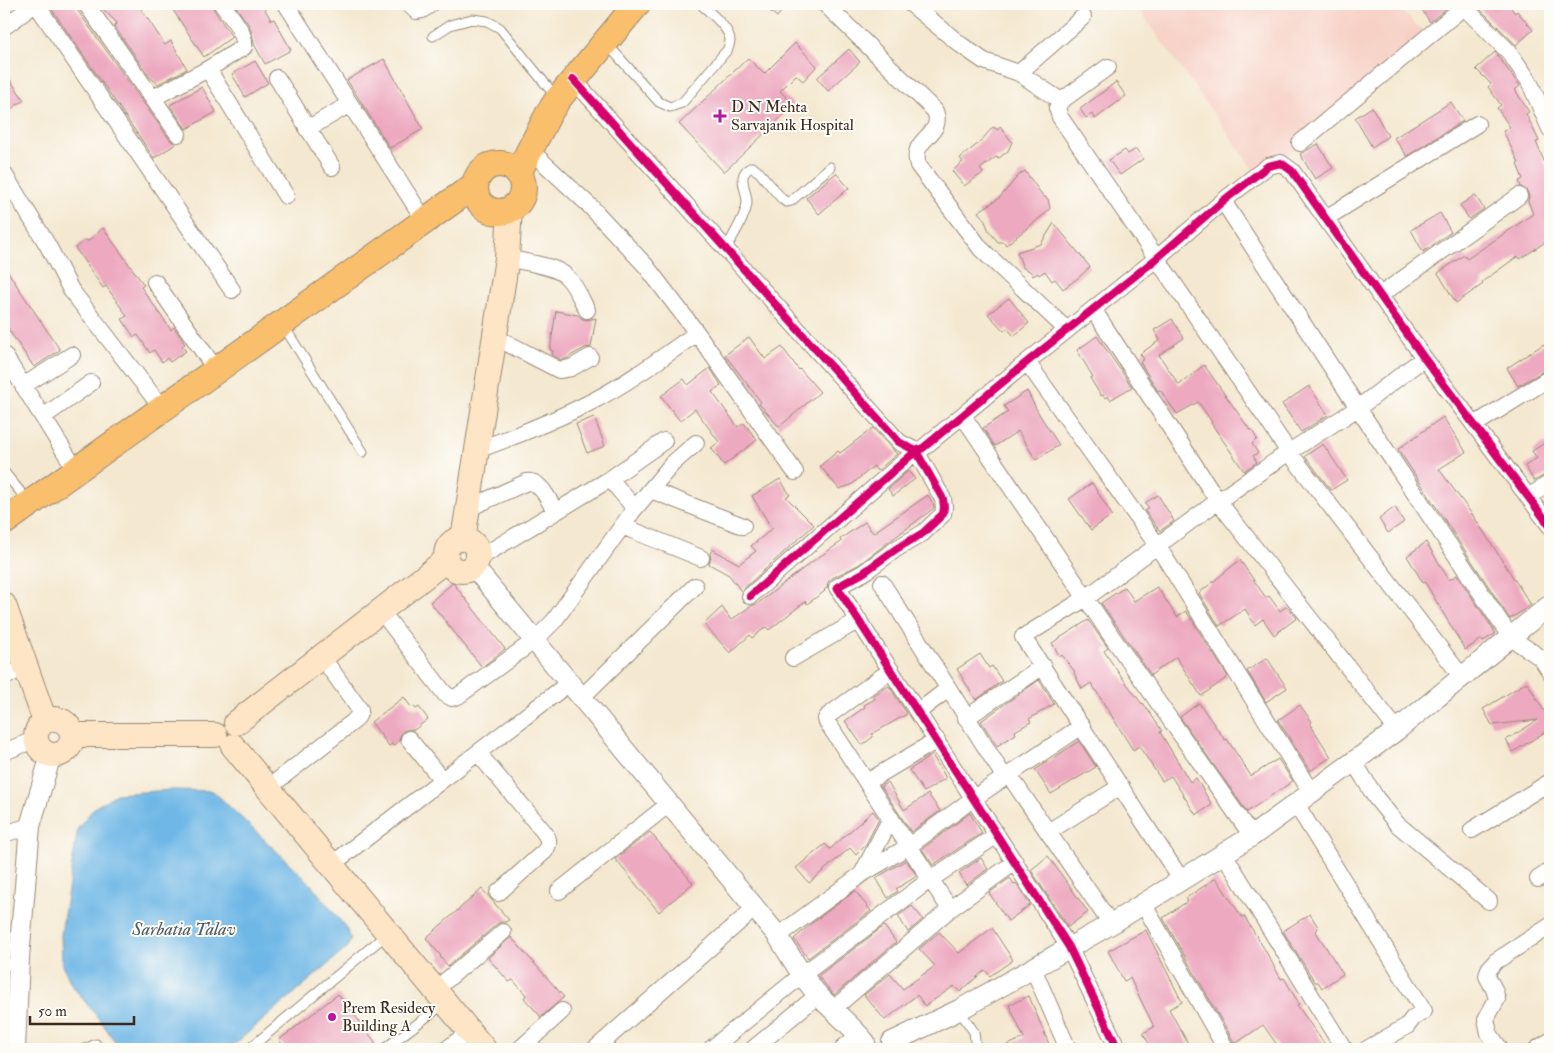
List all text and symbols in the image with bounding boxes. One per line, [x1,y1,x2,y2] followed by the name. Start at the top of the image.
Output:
[731,97,854,136] place label: D N Mehta Sarvajanik Hospital
[713,109,727,123] marker: D N Mehta Sarvajanik Hospital
[131,918,236,941] water label: Sarbatia Talav
[30,993,134,1025] scale bar
[342,998,436,1036] place label: Prem Residecy Building A
[38,1002,67,1021] text: 50 m
[326,1011,338,1023] marker: Prem Residecy Building A

